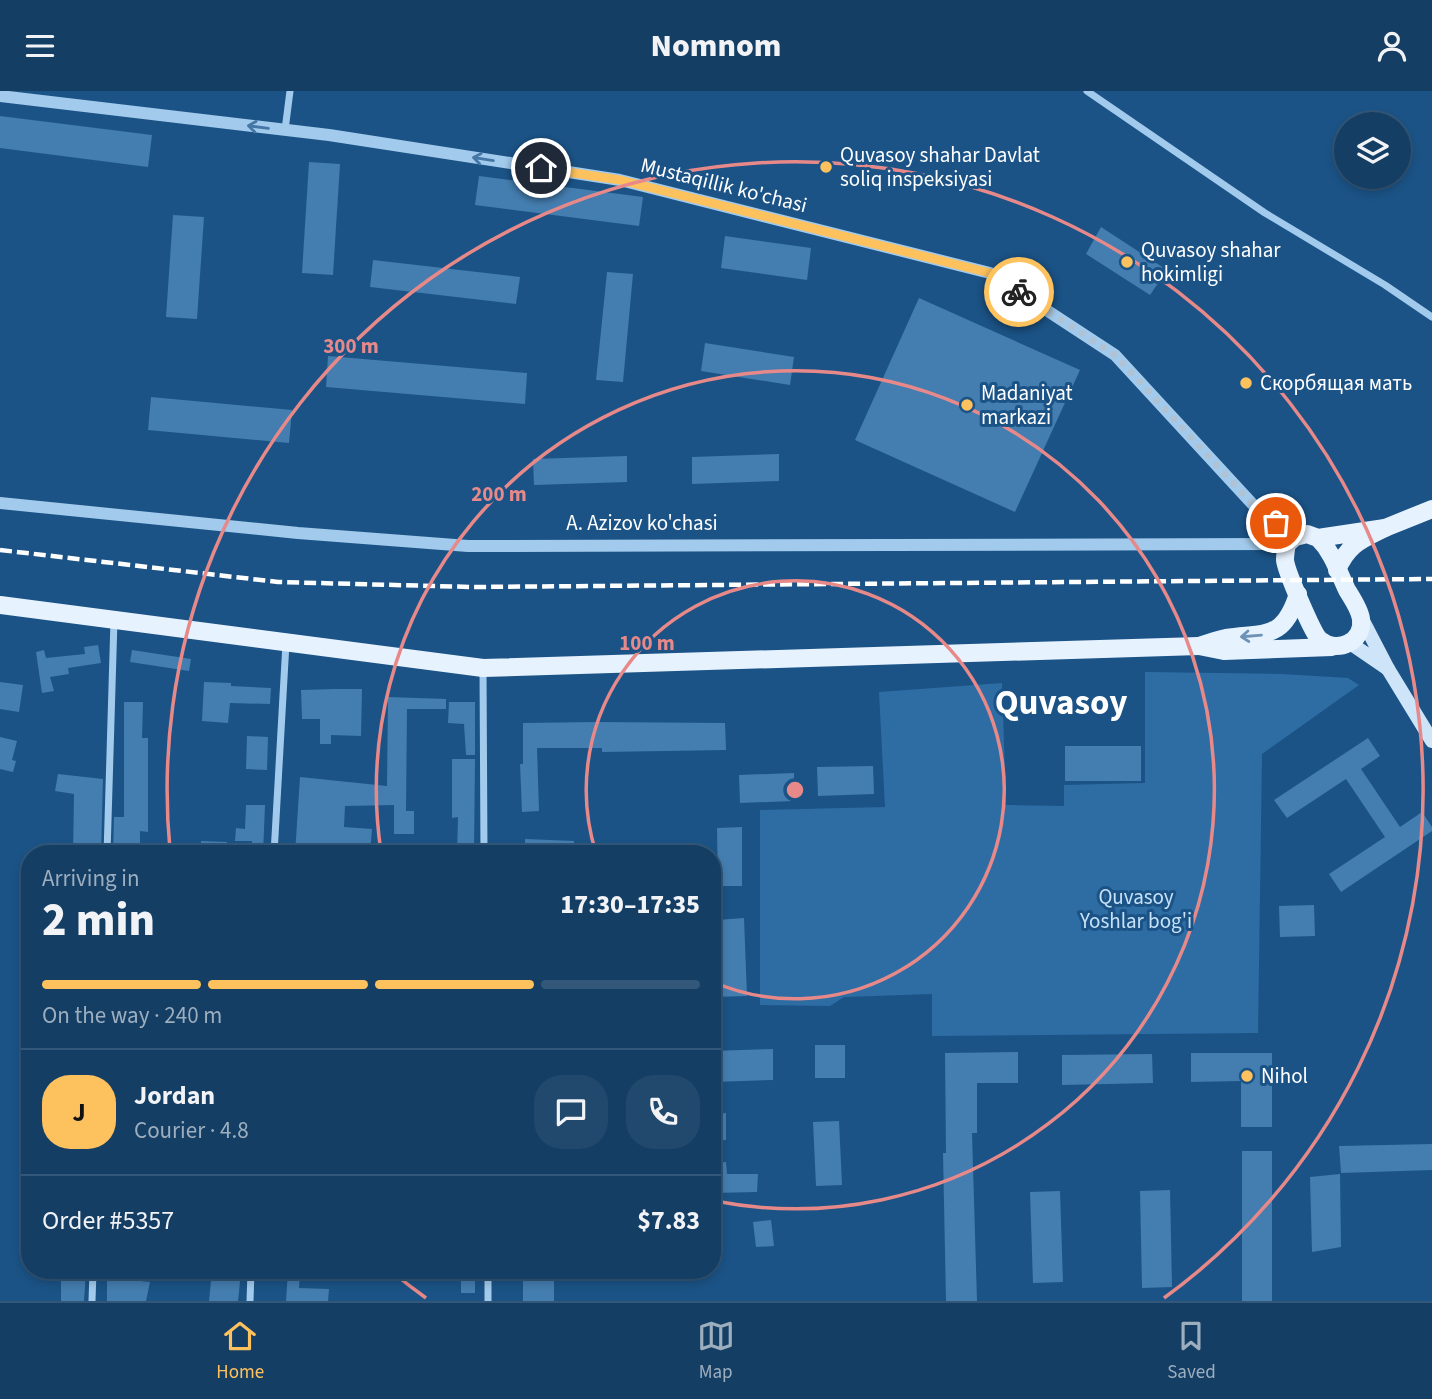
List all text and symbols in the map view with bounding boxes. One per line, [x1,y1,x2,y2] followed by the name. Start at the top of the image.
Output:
[651,23,781,69] text: Nomnom
[21,27,59,65] icon: menu
[1373,27,1411,65] icon: person
[1334,112,1411,189] map controls
[1334,112,1411,189] button: layers
[247,120,270,133] one-way arrow
[511,138,571,198] pin
[840,140,1040,194] place label: Quvasoy shahar Davlat soliq inspeksiyasi
[522,149,560,187] icon: home
[638,150,810,220] street label: Mustaqillik ko'chasi
[472,152,495,165] one-way arrow
[818,159,834,175] marker: Quvasoy shahar Davlat soliq inspeksiyasi
[1141,235,1281,289] place label: Quvasoy shahar hokimligi
[1119,254,1135,270] marker: Quvasoy shahar hokimligi
[984,257,1054,327] courier
[1000,273,1038,311] icon: bike
[323,331,379,361] text: 300 m
[1260,368,1412,398] place label: Скорбящая мать
[1238,375,1254,391] marker: Скорбящая мать
[981,378,1073,432] place label: Madaniyat markazi
[959,397,975,413] marker: Madaniyat markazi
[471,479,527,509] text: 200 m
[1246,493,1306,553] pin
[1257,504,1295,542] icon: bag
[566,508,718,538] street label: A. Azizov ko'chasi
[619,628,675,658] text: 100 m
[1241,630,1263,643] one-way arrow
[995,678,1127,728] district label: Quvasoy
[783,778,807,802] centre of rings
[42,862,140,895] text: Arriving in
[1079,882,1192,936] park label: Quvasoy Yoshlar bog'i
[560,886,700,923] text: 17:30–17:35
[42,888,155,953] text: 2 min
[42,999,222,1032] text: On the way · 240 m
[1261,1061,1308,1091] place label: Nihol
[1239,1068,1255,1084] marker: Nihol
[534,1075,608,1149] button: chat
[626,1075,700,1149] button: phone
[134,1077,215,1114] text: Jordan
[72,1094,86,1131] text: J
[134,1114,249,1147] text: Courier · 4.8
[42,1202,174,1239] text: Order #5357
[637,1202,700,1239] text: $7.83
[216,1317,264,1386] tab: Home
[697,1317,735,1386] tab: Map
[1167,1317,1216,1386] tab: Saved

